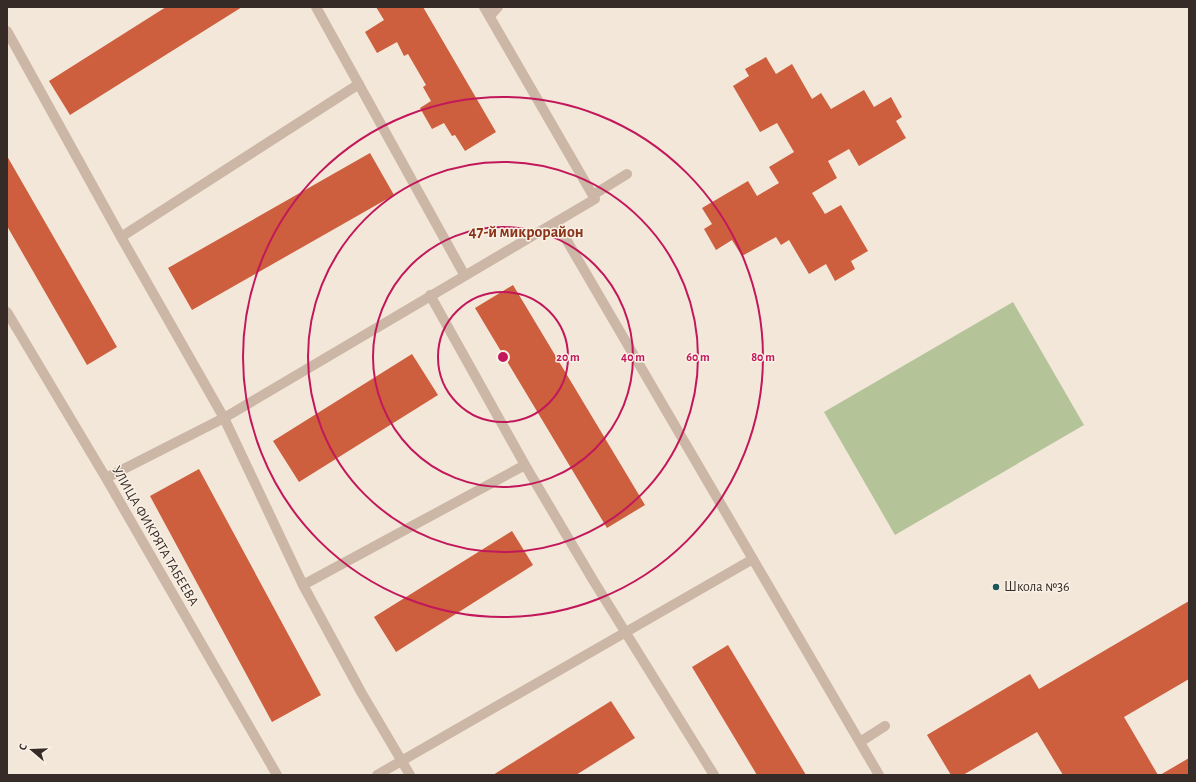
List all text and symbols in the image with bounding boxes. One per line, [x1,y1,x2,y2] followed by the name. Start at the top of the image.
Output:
[469,224,584,240] district label: 47-й микрорайон
[496,350,510,364] centre of rings
[556,351,580,363] text: 20 m
[621,351,645,363] text: 40 m
[686,351,710,363] text: 60 m
[751,351,775,363] text: 80 m
[109,464,201,608] street label: УЛИЦА ФИКРЯТА ТАБЕЕВА
[1004,580,1070,594] place label: Школа №36
[991,582,1001,592] marker: Школа №36
[12,730,52,770] north arrow
[17,742,29,752] text: С

